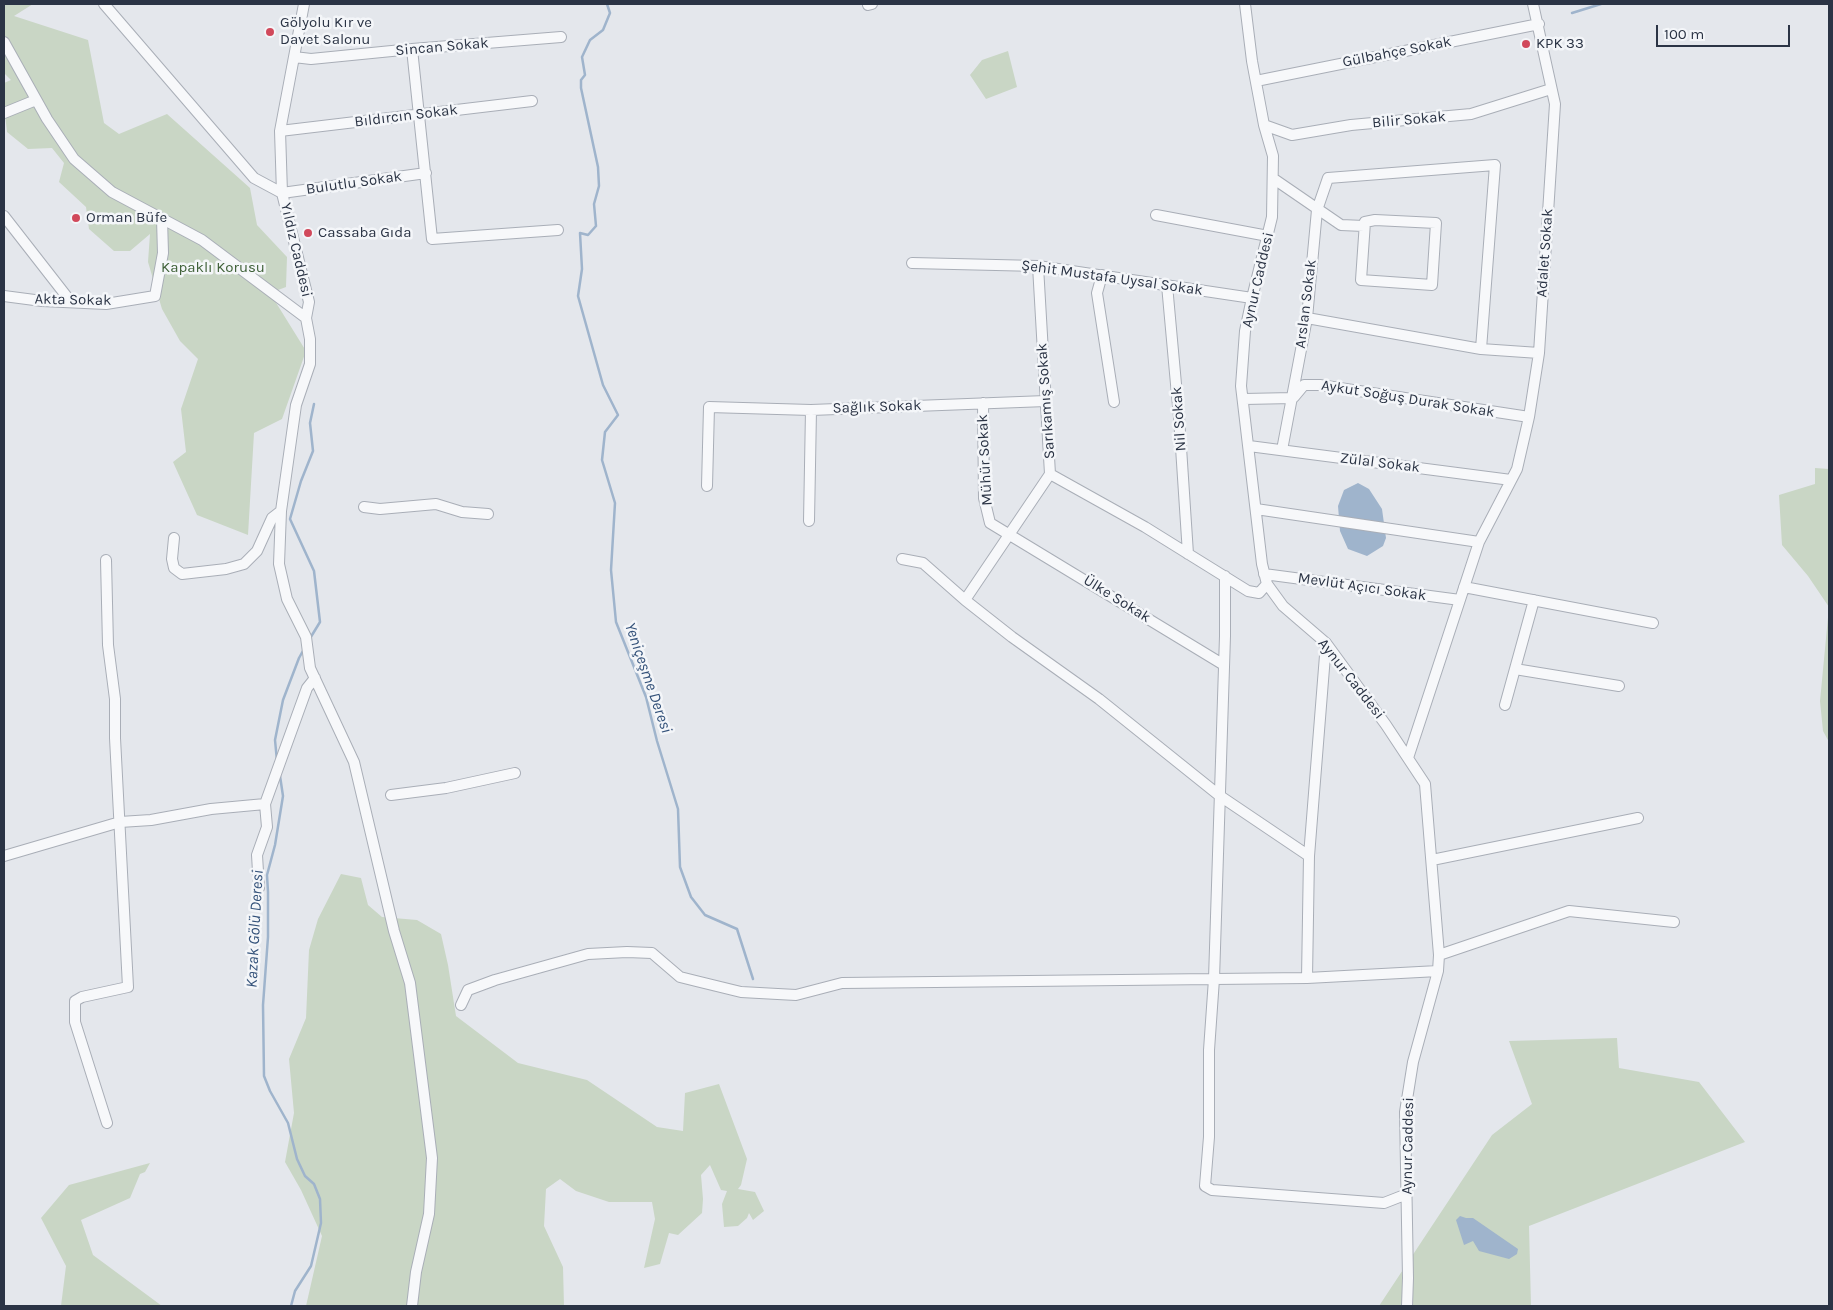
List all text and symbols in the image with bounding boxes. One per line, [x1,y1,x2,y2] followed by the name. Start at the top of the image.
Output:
[280,14,372,49] place label: Gölyolu Kır ve Davet Salonu
[1658,15,1792,47] scale bar
[1664,25,1704,43] text: 100 m
[264,26,276,38] marker: Gölyolu Kır ve Davet Salonu
[1341,33,1453,71] street label: Gülbahçe Sokak
[395,34,489,60] street label: Sincan Sokak
[1536,35,1584,53] place label: KPK 33
[1520,38,1532,50] marker: KPK 33
[353,101,459,131] street label: Bıldırcın Sokak
[1371,108,1447,132] street label: Bilir Sokak
[305,167,403,199] street label: Bulutlu Sokak
[276,201,316,299] street label: Yıldız Caddesi
[1533,208,1557,298] street label: Adalet Sokak
[86,209,167,227] place label: Orman Büfe
[70,212,82,224] marker: Orman Büfe
[318,224,411,242] place label: Cassaba Gıda
[302,227,314,239] marker: Cassaba Gıda
[1238,230,1278,330] street label: Aynur Caddesi
[1020,256,1204,300] street label: Şehit Mustafa Uysal Sokak
[161,259,265,277] park label: Kapaklı Korusu
[1292,259,1320,349] street label: Arslan Sokak
[34,290,112,310] street label: Akta Sokak
[1033,342,1059,460] street label: Sarıkamış Sokak
[1320,376,1496,422] street label: Aykut Soğuş Durak Sokak
[1168,386,1190,452] street label: Nil Sokak
[832,396,922,418] street label: Sağlık Sokak
[974,414,996,506] street label: Mühür Sokak
[1339,449,1421,477] street label: Zülal Sokak
[1297,569,1427,605] street label: Mevlüt Açıcı Sokak
[1080,571,1154,627] street label: Ülke Sokak
[620,620,676,736] water label: Yeniçeşme Deresi
[1314,635,1388,723] street label: Aynur Caddesi
[242,869,268,989] water label: Kazak Gölü Deresi
[1398,1097,1418,1195] street label: Aynur Caddesi

